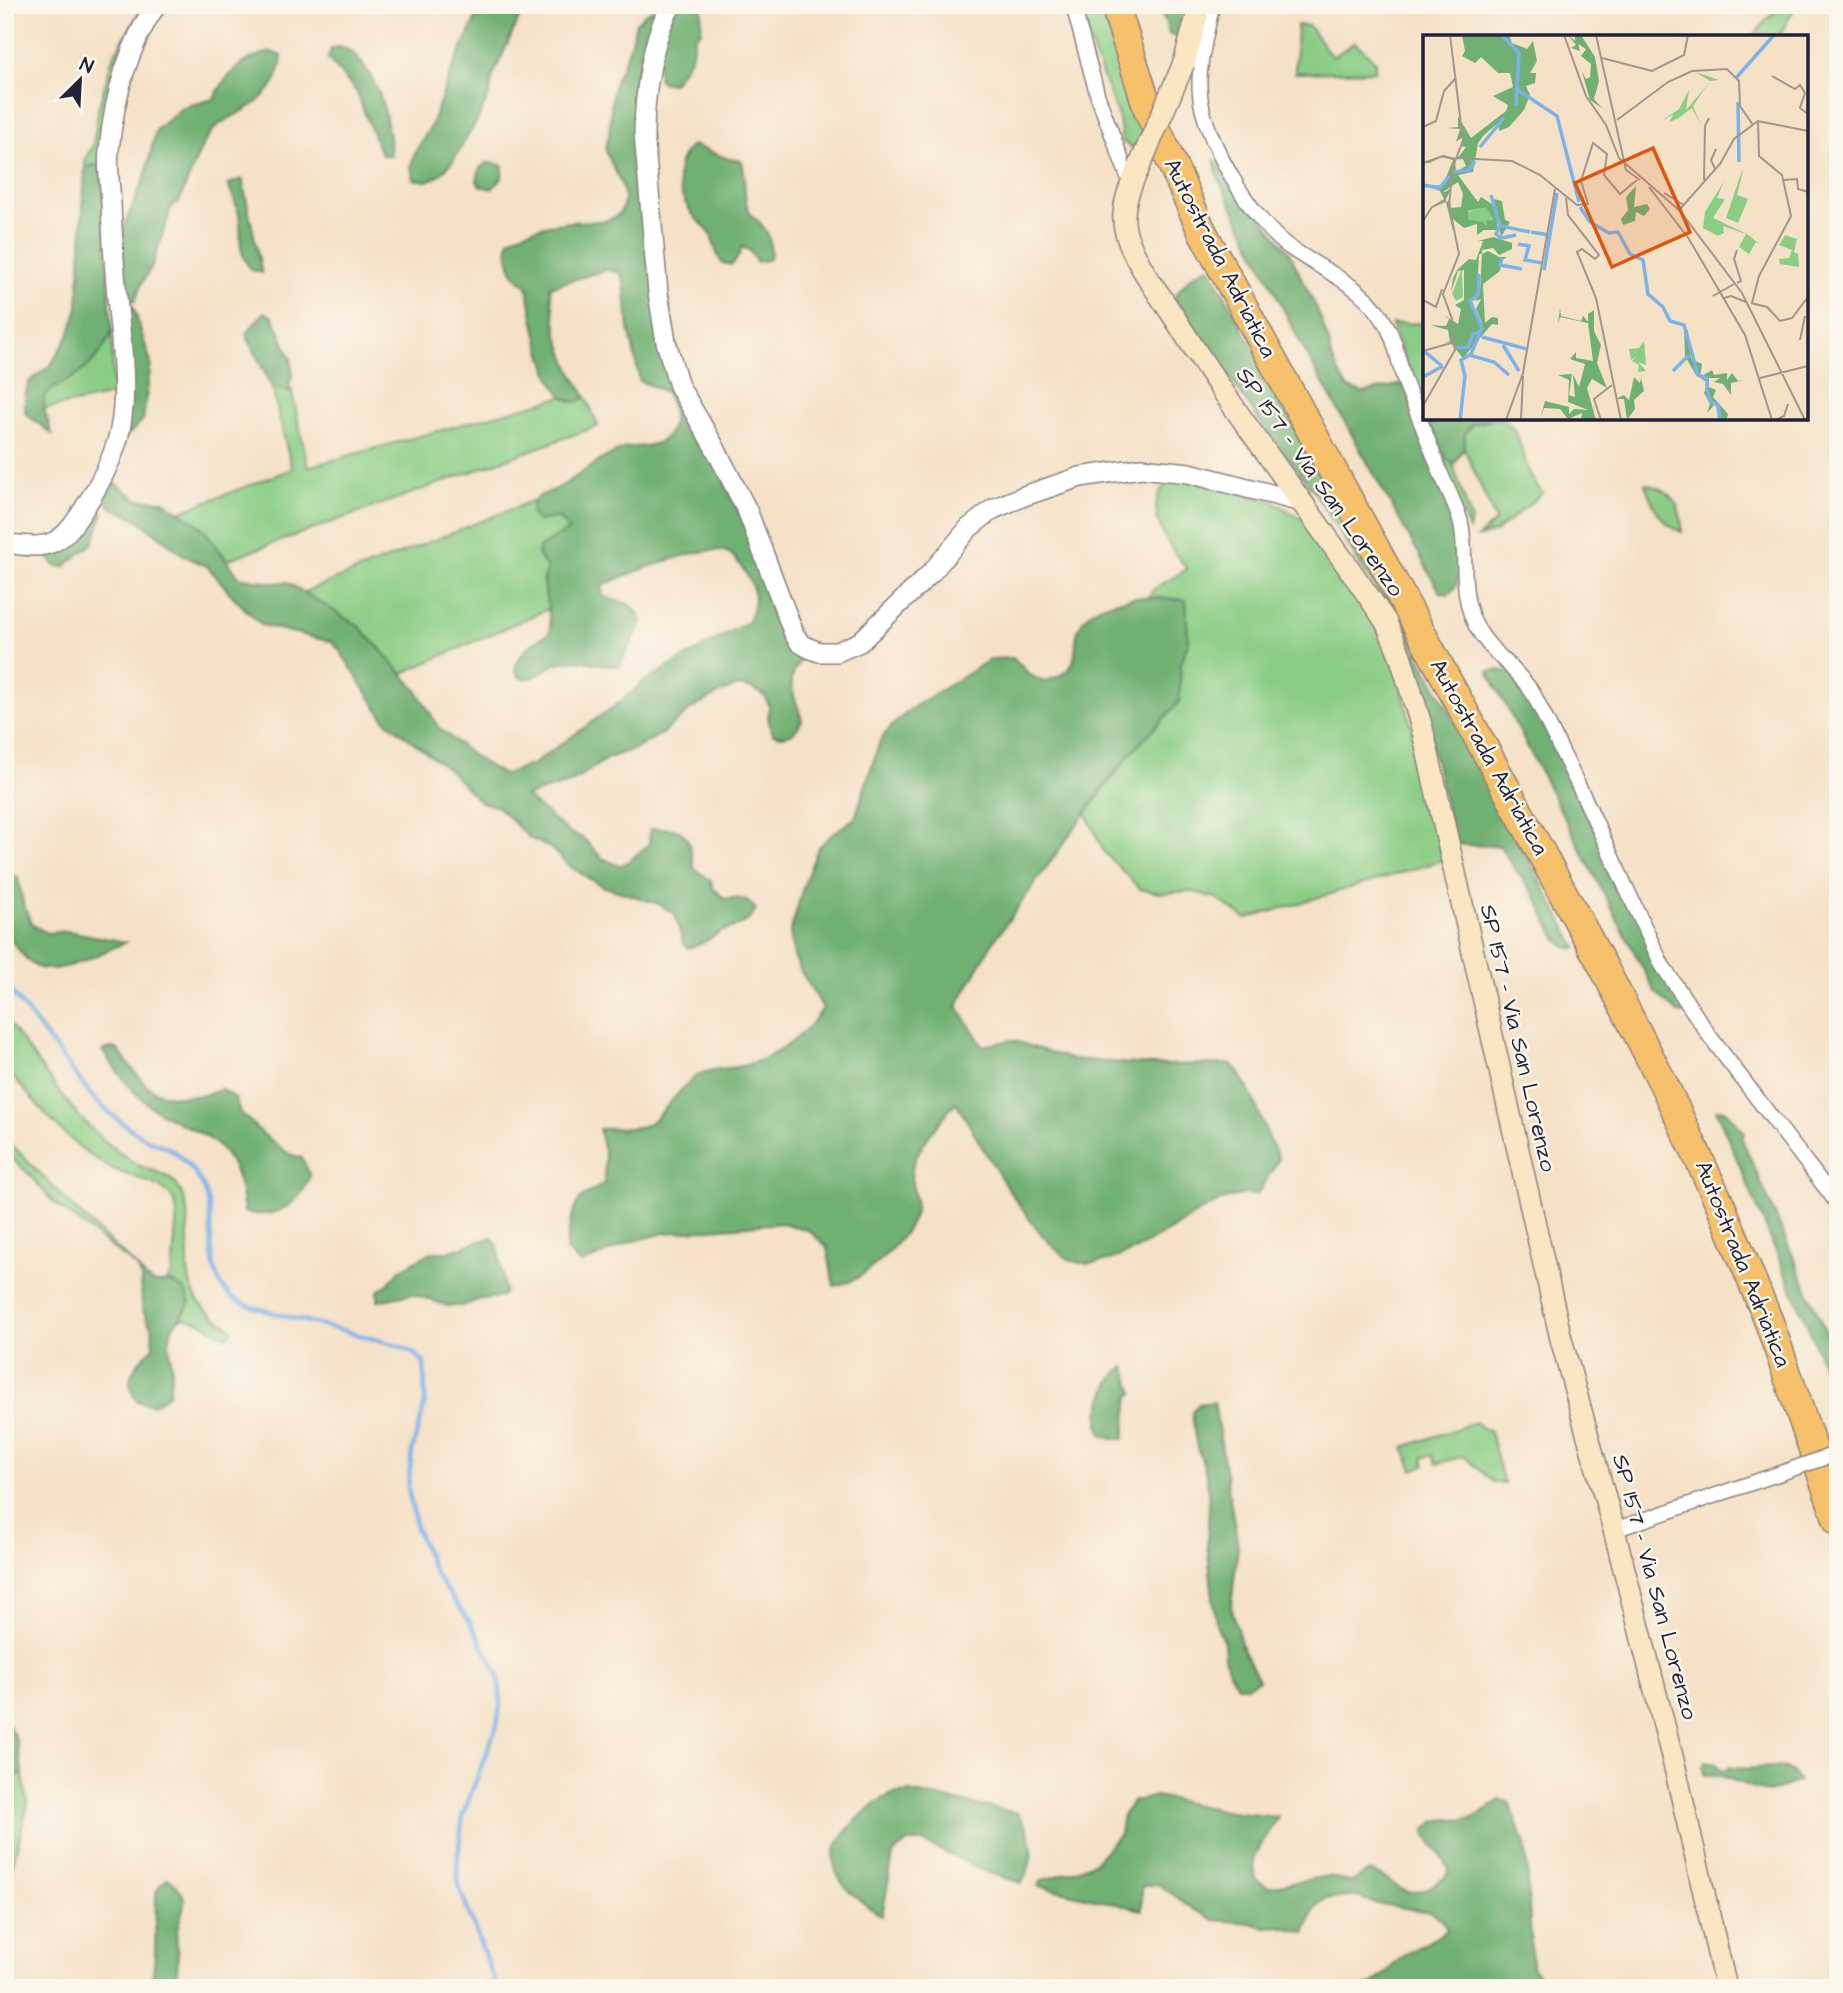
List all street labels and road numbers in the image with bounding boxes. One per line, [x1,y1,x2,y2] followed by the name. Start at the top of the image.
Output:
[1156,153,1284,364] street label: Autostrada Adriatica
[1228,361,1412,603] street label: SP 157 - Via San Lorenzo
[1422,653,1556,861] street label: Autostrada Adriatica
[1472,901,1564,1175] street label: SP 157 - Via San Lorenzo
[1687,1156,1799,1372] street label: Autostrada Adriatica
[1604,1451,1706,1723] street label: SP 157 - Via San Lorenzo

